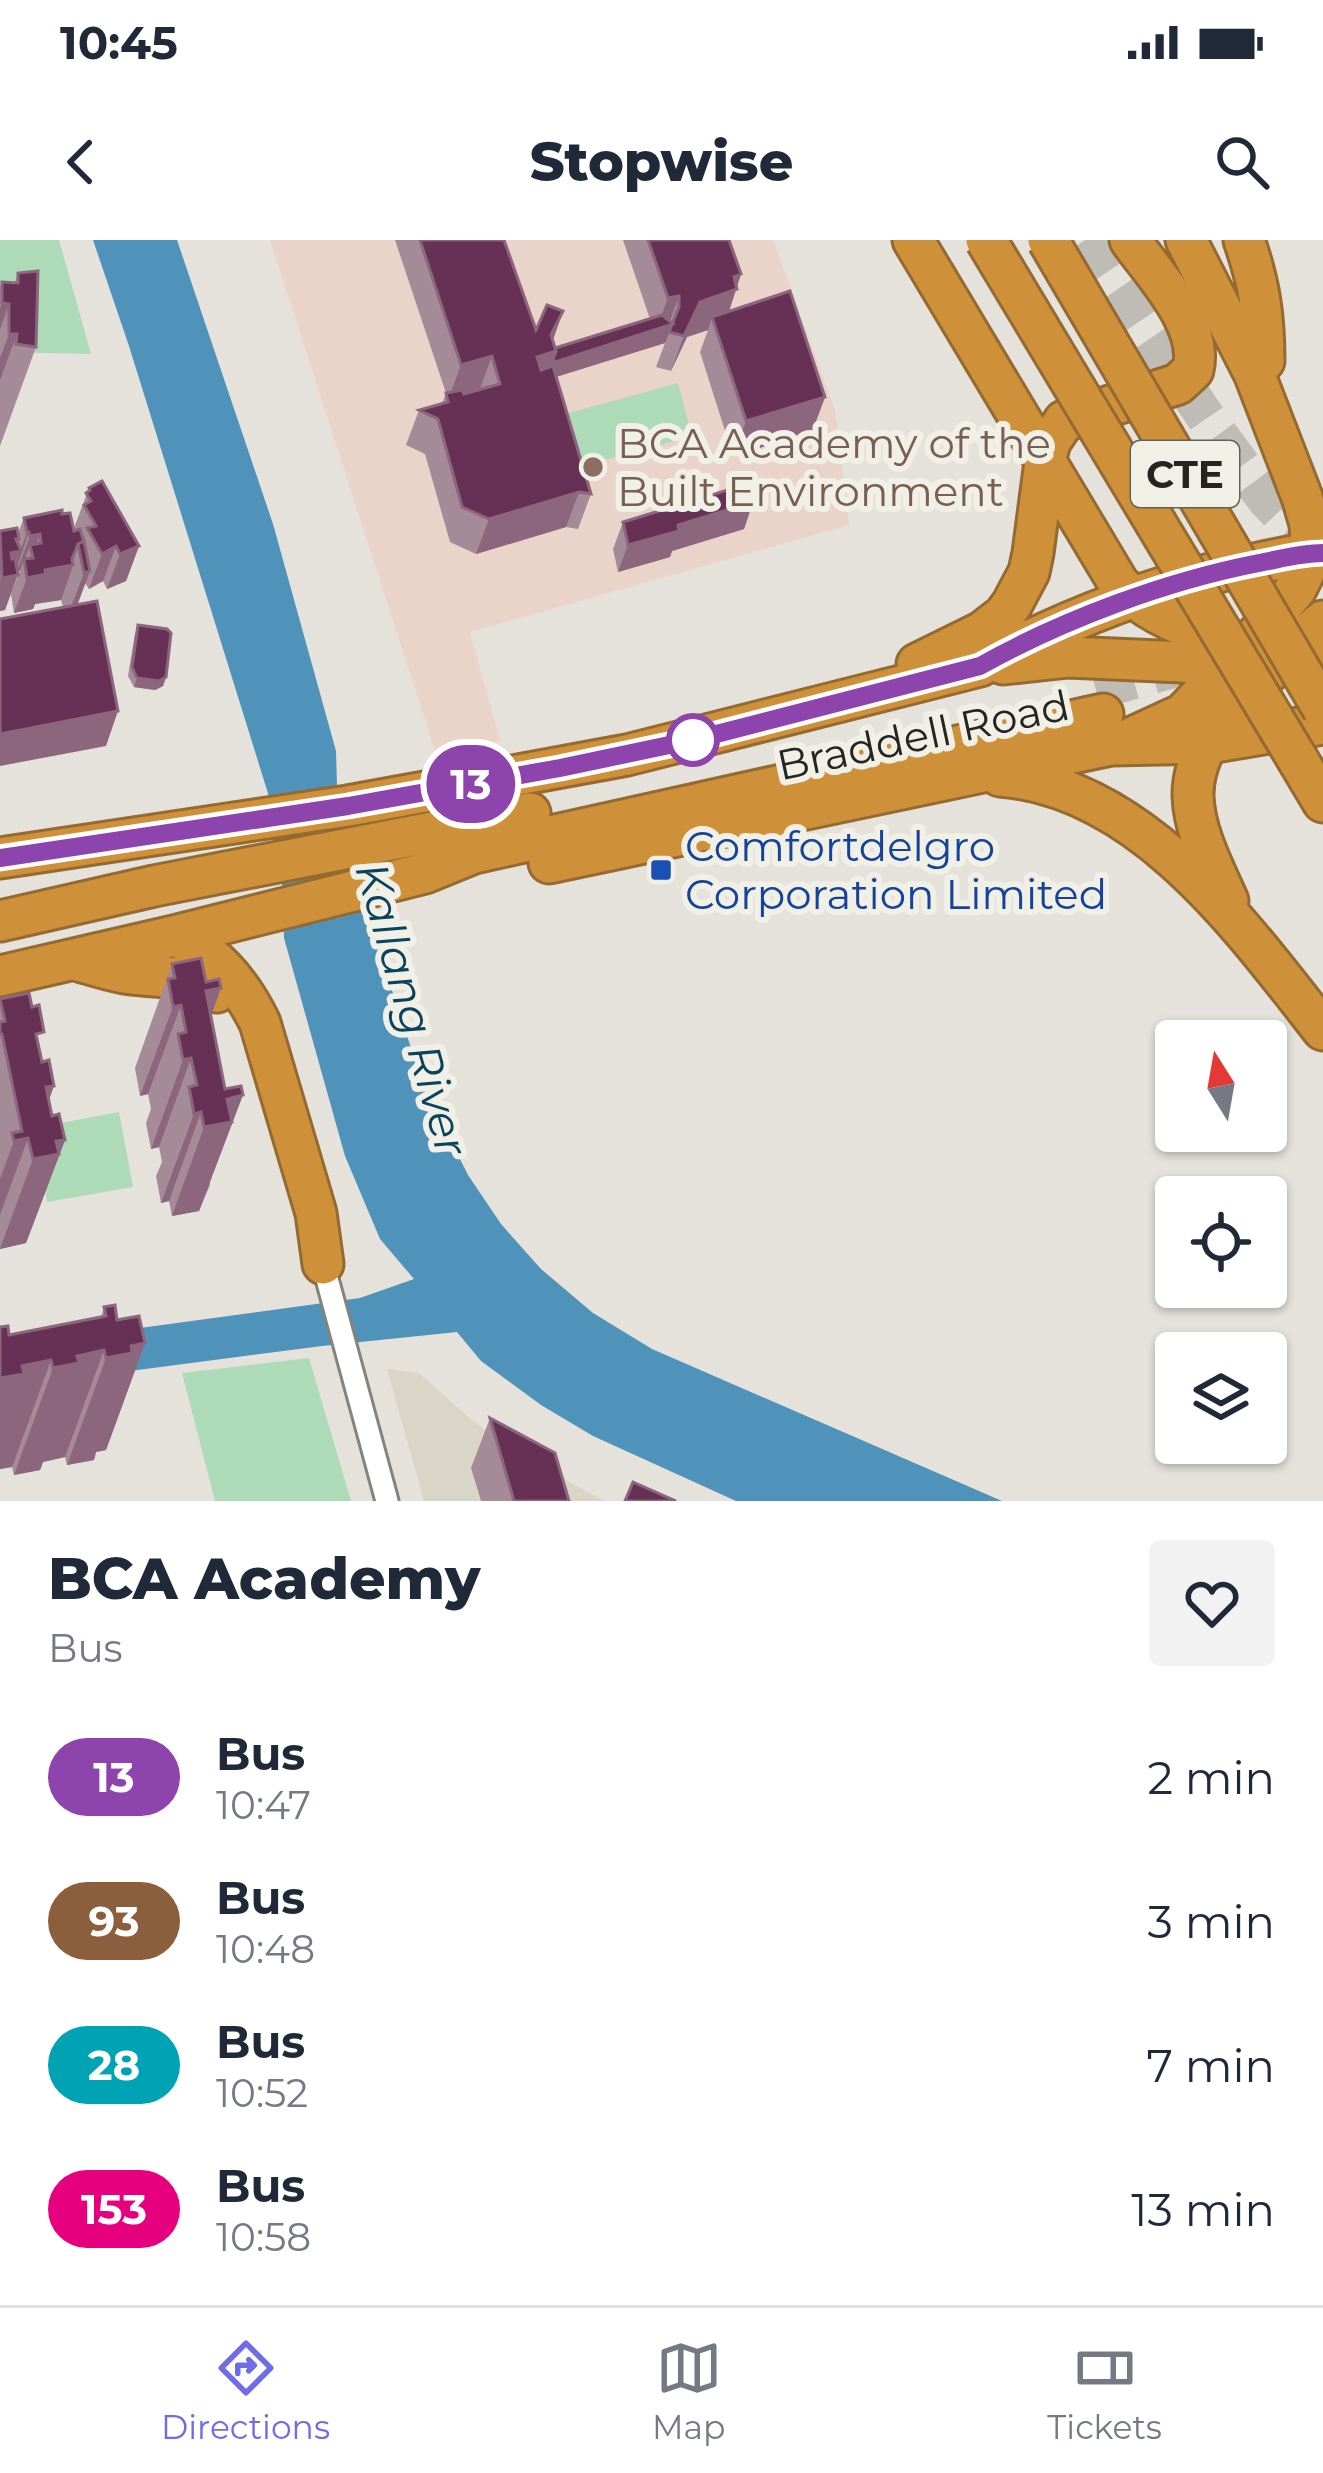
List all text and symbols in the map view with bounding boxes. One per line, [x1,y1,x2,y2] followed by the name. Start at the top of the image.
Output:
[60,15,178,70] text: 10:45
[48,129,114,195] icon: back
[530,129,793,195] text: Stopwise
[1209,129,1275,195] icon: search
[617,417,1051,517] place label: BCA Academy of the Built Environment
[1131,441,1239,507] road number: CTE
[580,454,606,480] marker: BCA Academy of the Built Environment
[772,679,1074,791] street label: Braddell Road
[668,715,718,765] unlabelled marker
[417,745,525,823] line badge: 13
[450,758,492,810] text: 13
[685,820,1107,920] place label: Comfortdelgro Corporation Limited
[344,856,481,1163] water label: Kallang River
[648,857,674,883] marker: Comfortdelgro Corporation Limited
[1155,1020,1287,1152] north arrow
[1155,1020,1287,1464] map controls
[1155,1176,1287,1308] button: locate
[1155,1332,1287,1464] button: layers
[1149,1540,1275,1666] button: heart
[48,1544,480,1613] text: BCA Academy
[48,1624,123,1672] text: Bus
[216,1726,305,1781] text: Bus
[1147,1750,1275,1805] text: 2 min
[93,1751,135,1803] text: 13
[216,1781,311,1829] text: 10:47
[216,1870,305,1925] text: Bus
[1148,1894,1275,1949] text: 3 min
[88,1895,140,1947] text: 93
[216,1925,315,1973] text: 10:48
[216,2014,305,2069] text: Bus
[1146,2038,1275,2093] text: 7 min
[88,2039,140,2091] text: 28
[216,2069,308,2117] text: 10:52
[216,2158,305,2213] text: Bus
[1131,2182,1275,2237] text: 13 min
[81,2183,147,2235] text: 153
[216,2213,311,2261] text: 10:58
[161,2335,330,2447] tab: Directions
[652,2335,725,2447] tab: Map
[1047,2335,1162,2447] tab: Tickets

